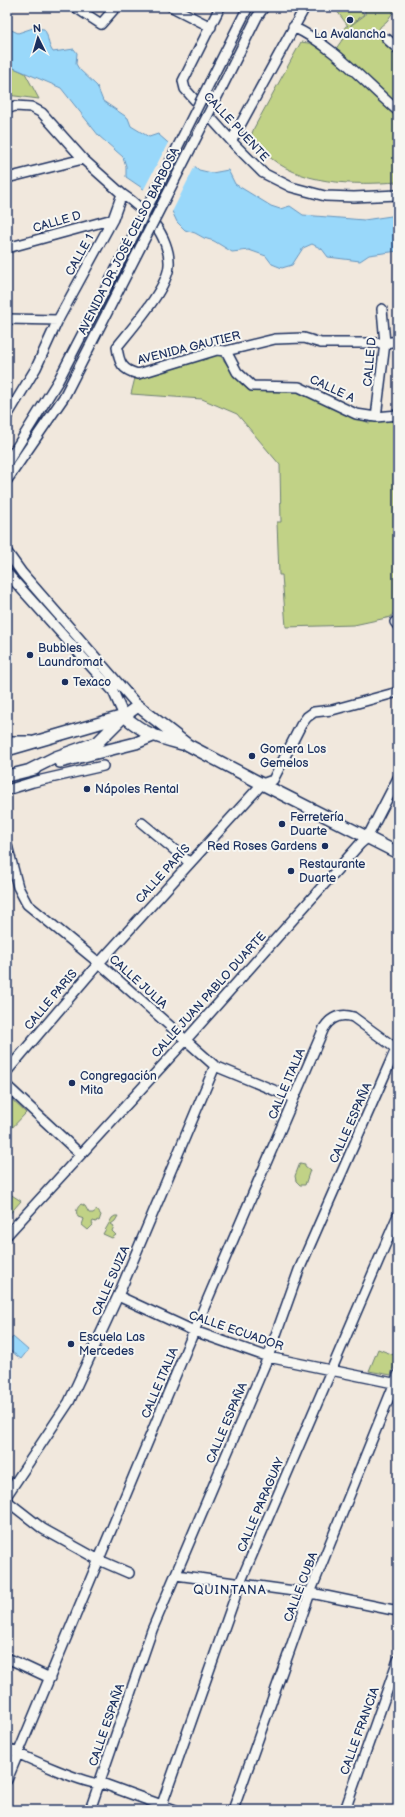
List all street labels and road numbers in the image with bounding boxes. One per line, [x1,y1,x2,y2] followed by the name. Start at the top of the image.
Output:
[200,89,272,165] street label: CALLE PUENTE
[74,144,183,337] street label: AVENIDA DR. JOSÉ CELSO BARBOSA
[31,208,83,236] street label: CALLE D
[62,231,98,279] street label: CALLE 1
[136,328,242,368] street label: AVENIDA GAUTIER
[360,336,380,387] street label: CALLE D
[307,372,358,406] street label: CALLE A
[131,840,193,907] street label: CALLE PARÍS
[148,929,270,1061] street label: CALLE JUAN PABLO DUARTE
[106,952,171,1013] street label: CALLE JULIA
[21,967,81,1033] street label: CALLE PARIS
[265,1046,309,1122] street label: CALLE ITALIA
[325,1079,376,1166] street label: CALLE ESPAÑA
[89,1243,133,1318] street label: CALLE SUIZA
[187,1308,286,1354] street label: CALLE ECUADOR
[138,1345,182,1421] street label: CALLE ITALIA
[201,1379,251,1466] street label: CALLE ESPAÑA
[234,1455,288,1554] street label: CALLE PARAGUAY
[281,1549,321,1624] street label: CALLE CUBA
[84,1680,128,1768] street label: CALLE ESPAÑA
[337,1684,383,1777] street label: CALLE FRANCIA

